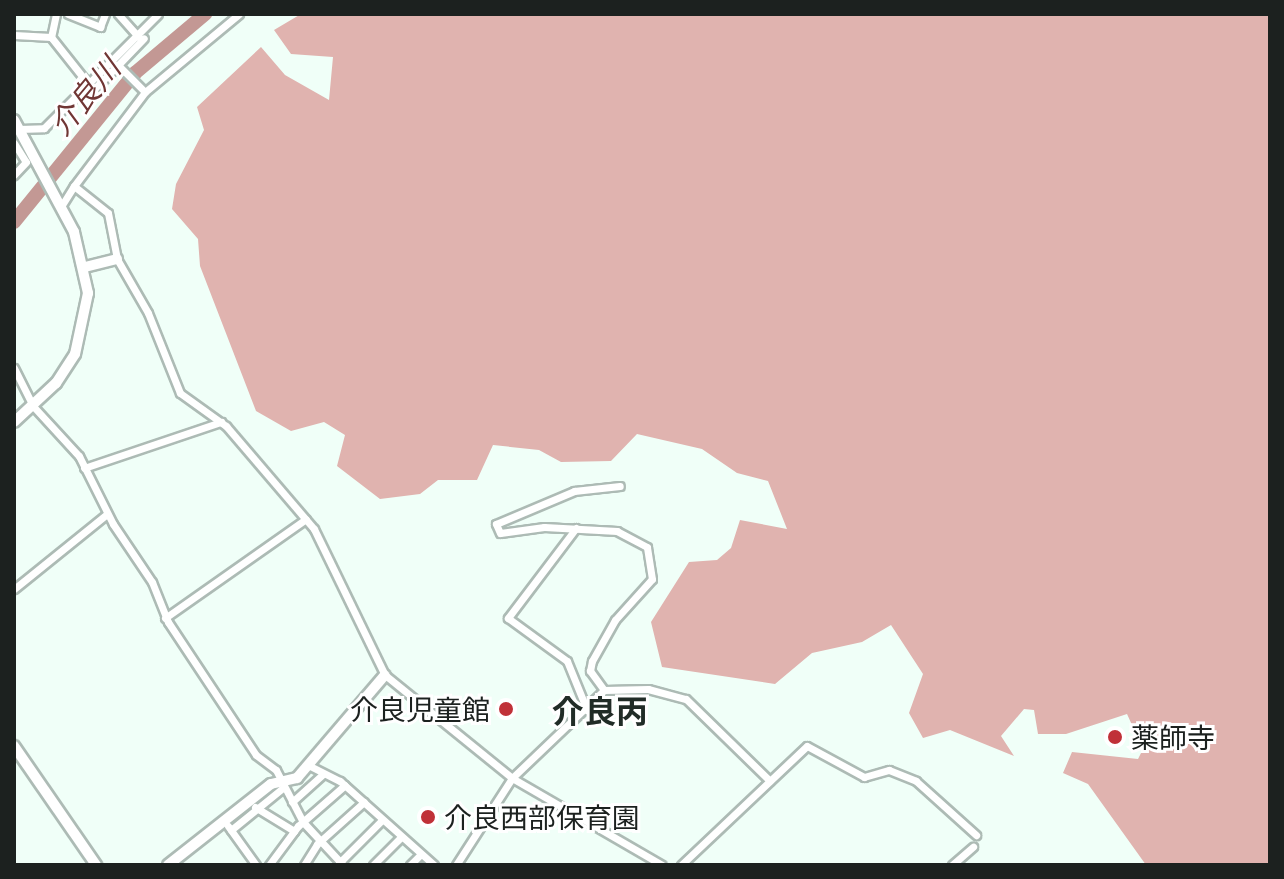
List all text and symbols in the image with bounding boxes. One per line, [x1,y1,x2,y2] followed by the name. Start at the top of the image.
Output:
[41,50,127,142] water label: 介良川
[350,692,490,726] place label: 介良児童館
[552,692,648,730] district label: 介良丙
[497,700,515,718] marker: 介良児童館
[1131,720,1215,754] place label: 薬師寺
[1106,728,1124,746] marker: 薬師寺
[444,800,640,834] place label: 介良西部保育園
[419,808,437,826] marker: 介良西部保育園

